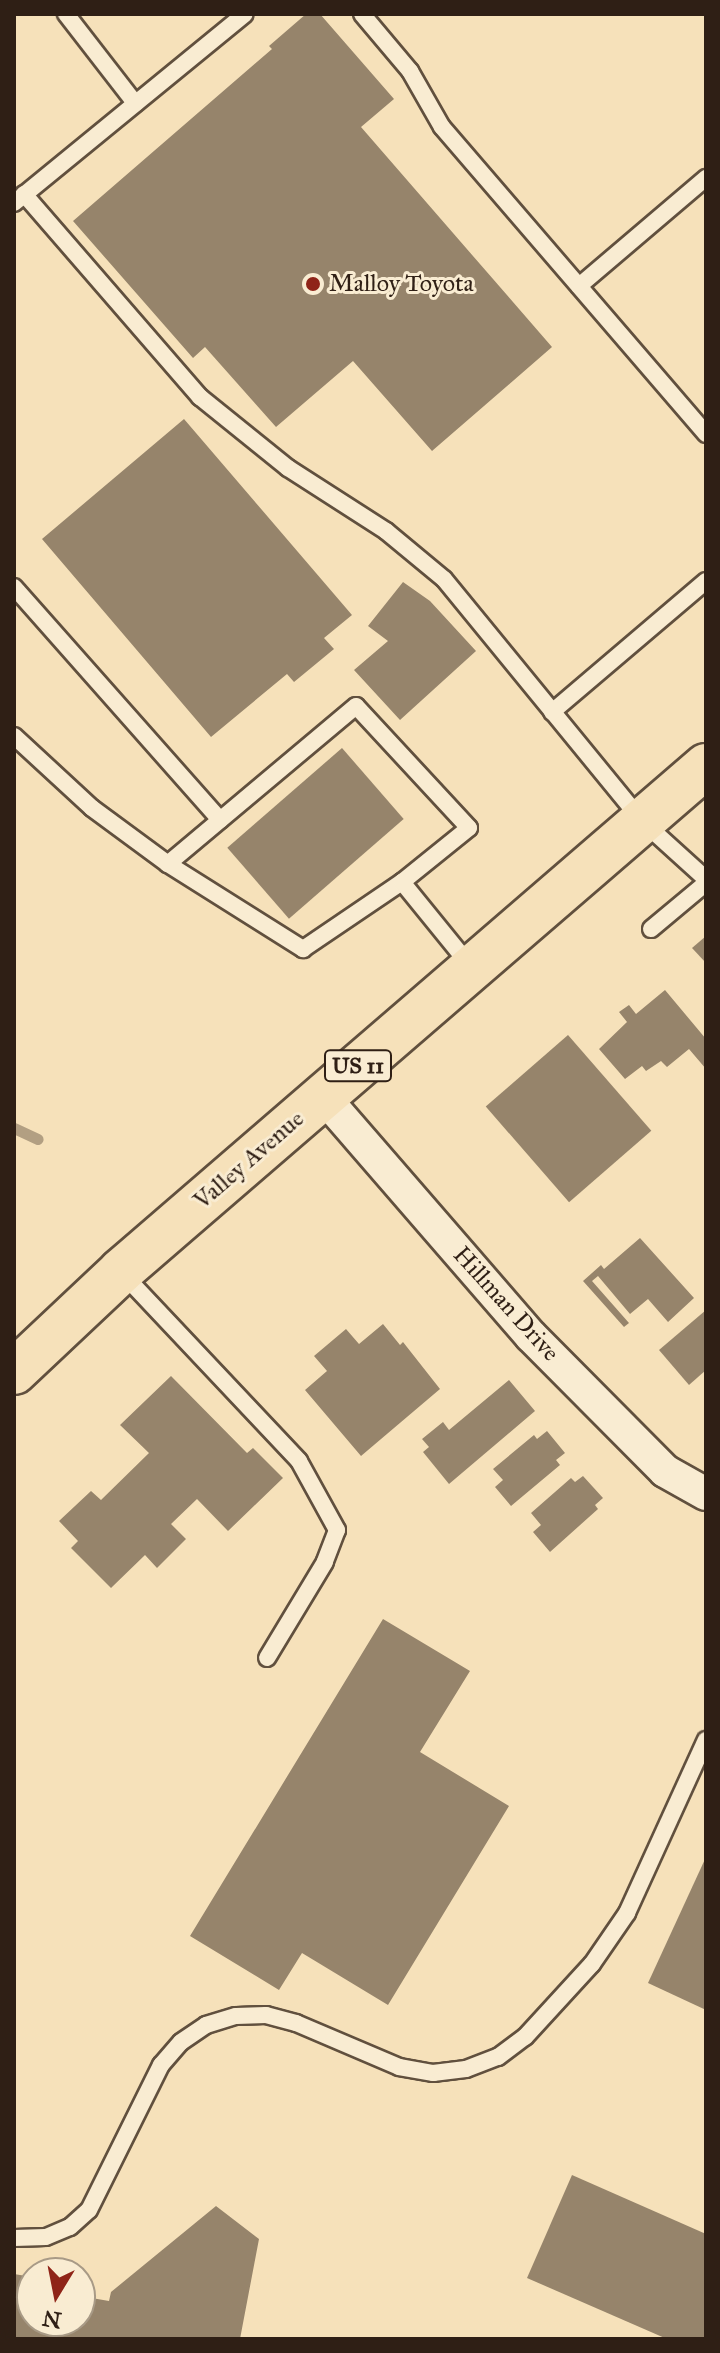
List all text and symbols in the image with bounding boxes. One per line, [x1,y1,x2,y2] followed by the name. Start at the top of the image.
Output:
[329,270,474,298] place label: Malloy Toyota
[304,275,322,293] marker: Malloy Toyota
[322,1048,394,1084] road number: US 11
[188,1104,310,1216] street label: Valley Avenue
[447,1241,565,1367] street label: Hillman Drive
[16,2257,96,2337] north arrow
[41,2304,64,2334] text: N

